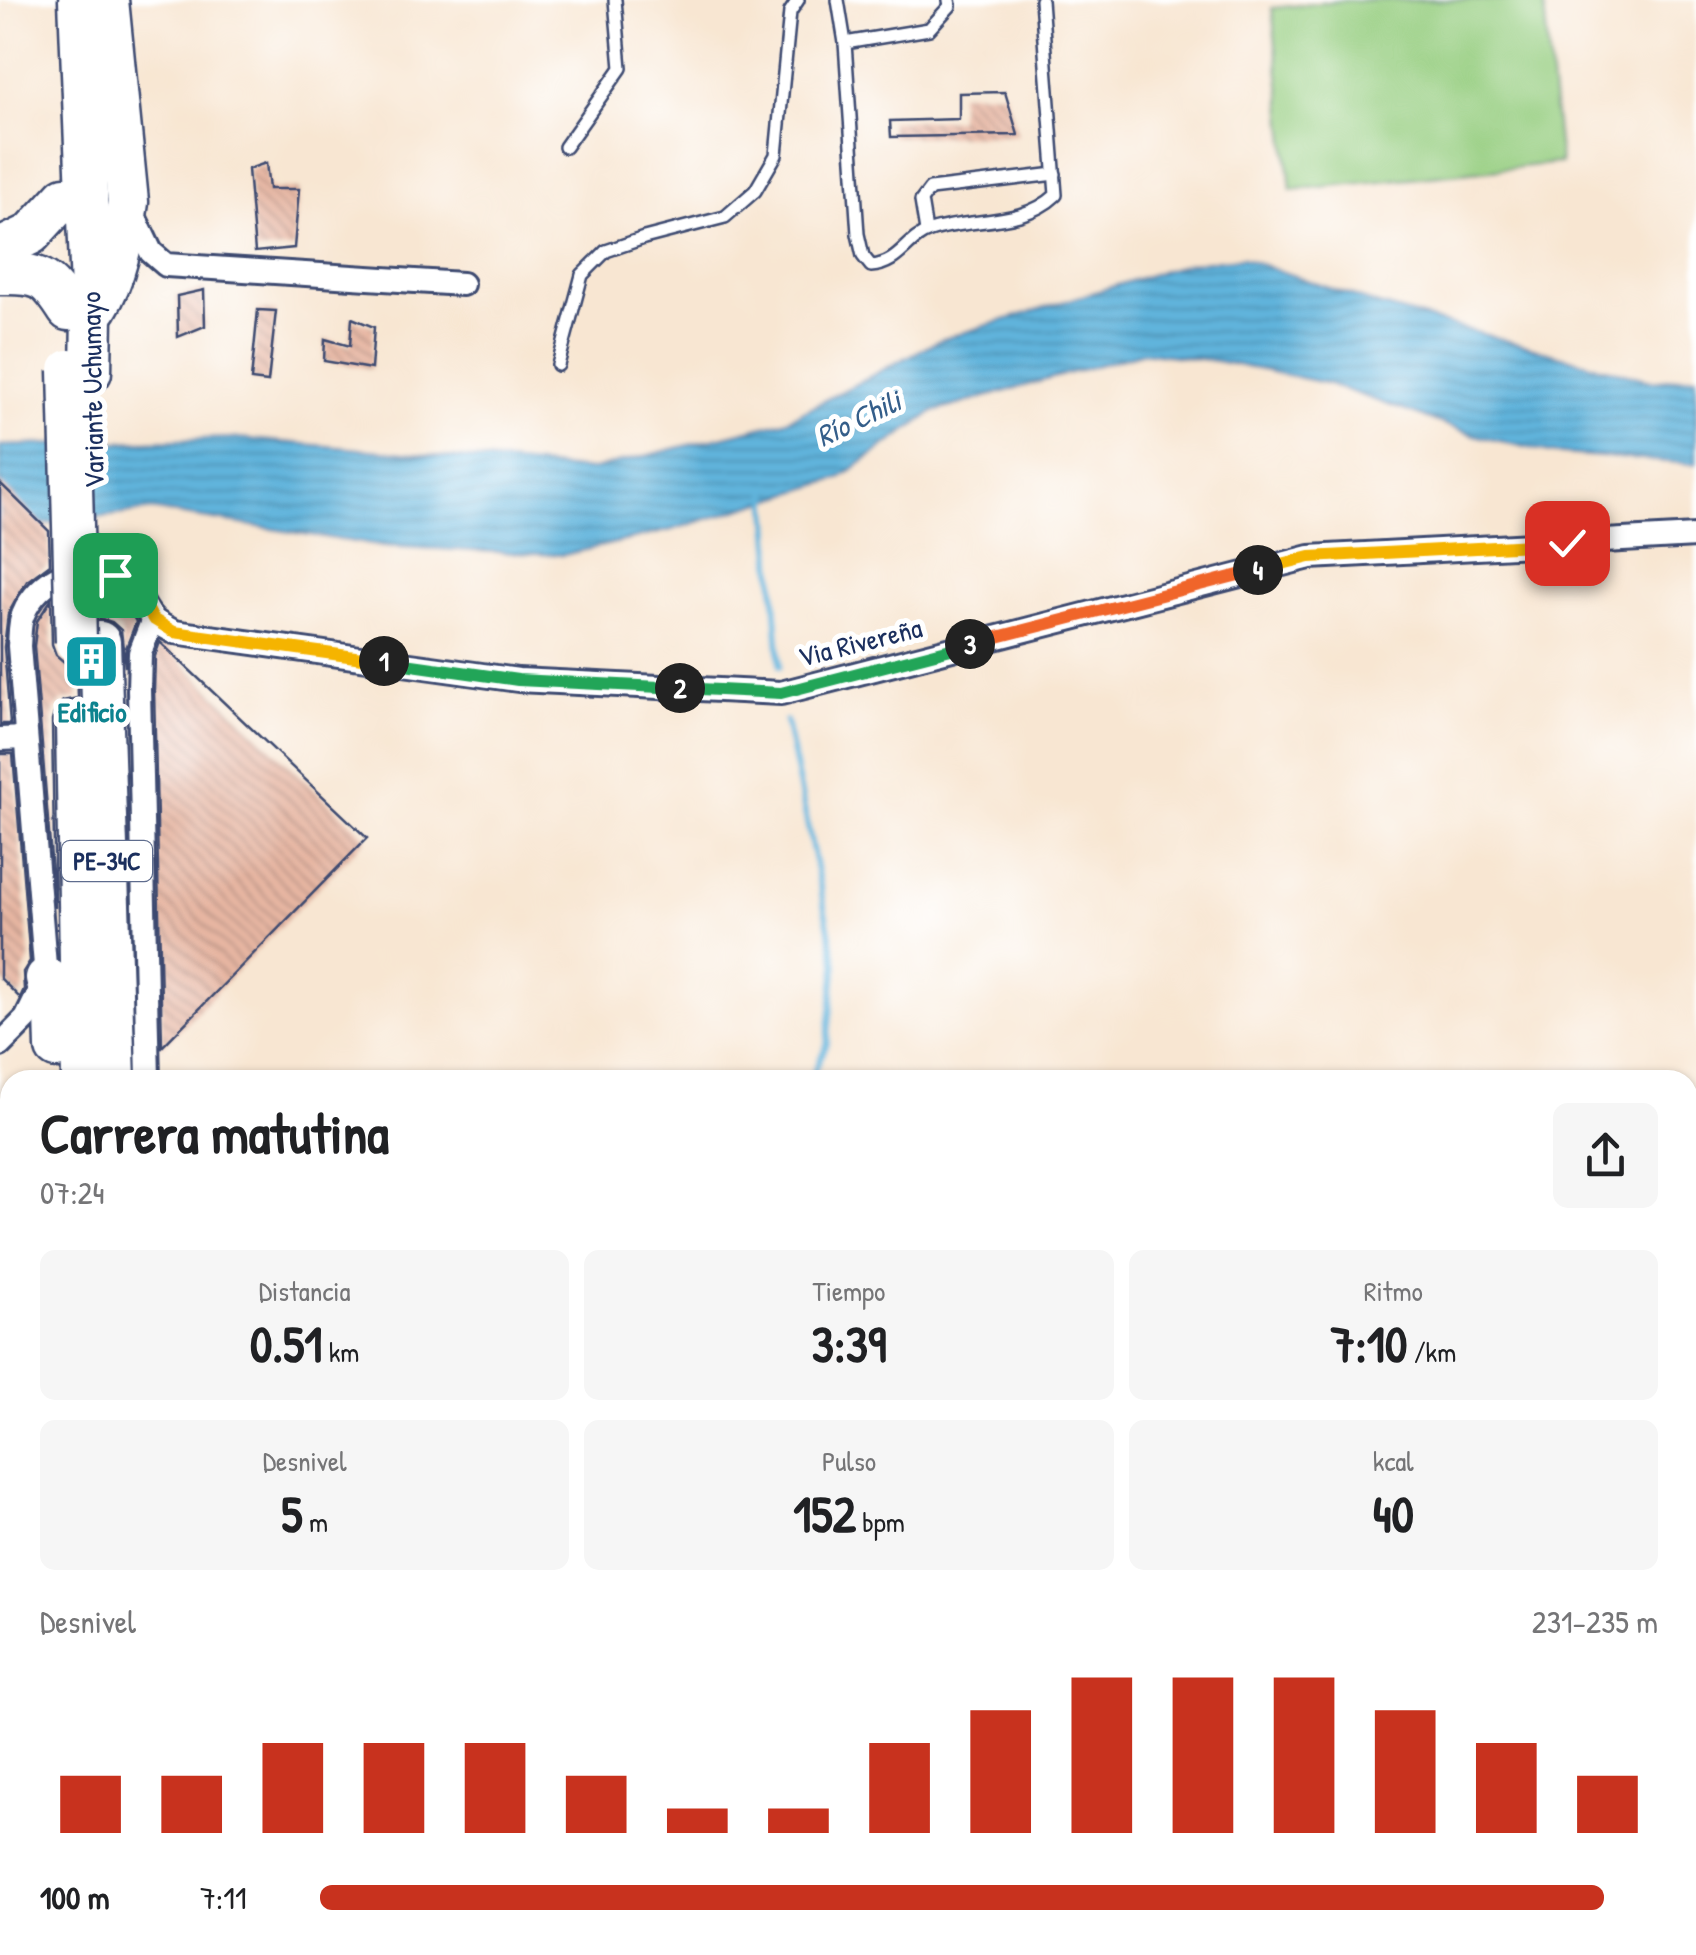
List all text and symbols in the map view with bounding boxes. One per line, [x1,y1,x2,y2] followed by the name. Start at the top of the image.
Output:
[71,291,113,489] street label: Variante Uchumayo
[809,379,910,456] water label: Río Chili
[1525,501,1610,586] pin
[1540,516,1595,571] icon: check
[73,533,158,618] pin
[1233,545,1283,595] pin: 4
[88,548,143,603] icon: arrive
[1253,551,1263,589] text: 4
[794,608,926,676] street label: Via Rivereña
[945,619,995,669] pin: 3
[964,625,976,663] text: 3
[62,631,122,691] building icon: Edificio
[359,636,409,686] pin: 1
[379,642,389,680] text: 1
[655,663,705,713] pin: 2
[673,669,687,707] text: 2
[57,693,127,731] place label: Edificio
[62,841,152,881] road number: PE-34C
[40,1096,389,1170] text: Carrera matutina
[1553,1103,1658,1208] button: share
[40,1171,105,1214] text: 07:24
[259,1272,351,1310] text: Distancia
[813,1272,885,1310] text: Tiempo
[1364,1272,1423,1310] text: Ritmo
[250,1310,322,1378] text: 0.51
[812,1310,886,1378] text: 3:39
[1330,1310,1407,1378] text: 7:10
[322,1333,359,1371] text: km
[1407,1333,1456,1371] text: /km
[263,1442,347,1480] text: Desnivel
[822,1442,876,1480] text: Pulso
[1373,1442,1414,1480] text: kcal
[281,1480,303,1548] text: 5
[793,1480,856,1548] text: 152
[1373,1480,1414,1548] text: 40
[303,1503,328,1541] text: m
[856,1503,905,1541] text: bpm
[40,1600,136,1643] text: Desnivel
[1532,1600,1658,1643] text: 231–235 m
[40,1876,109,1919] text: 100 m
[200,1876,247,1919] text: 7:11

